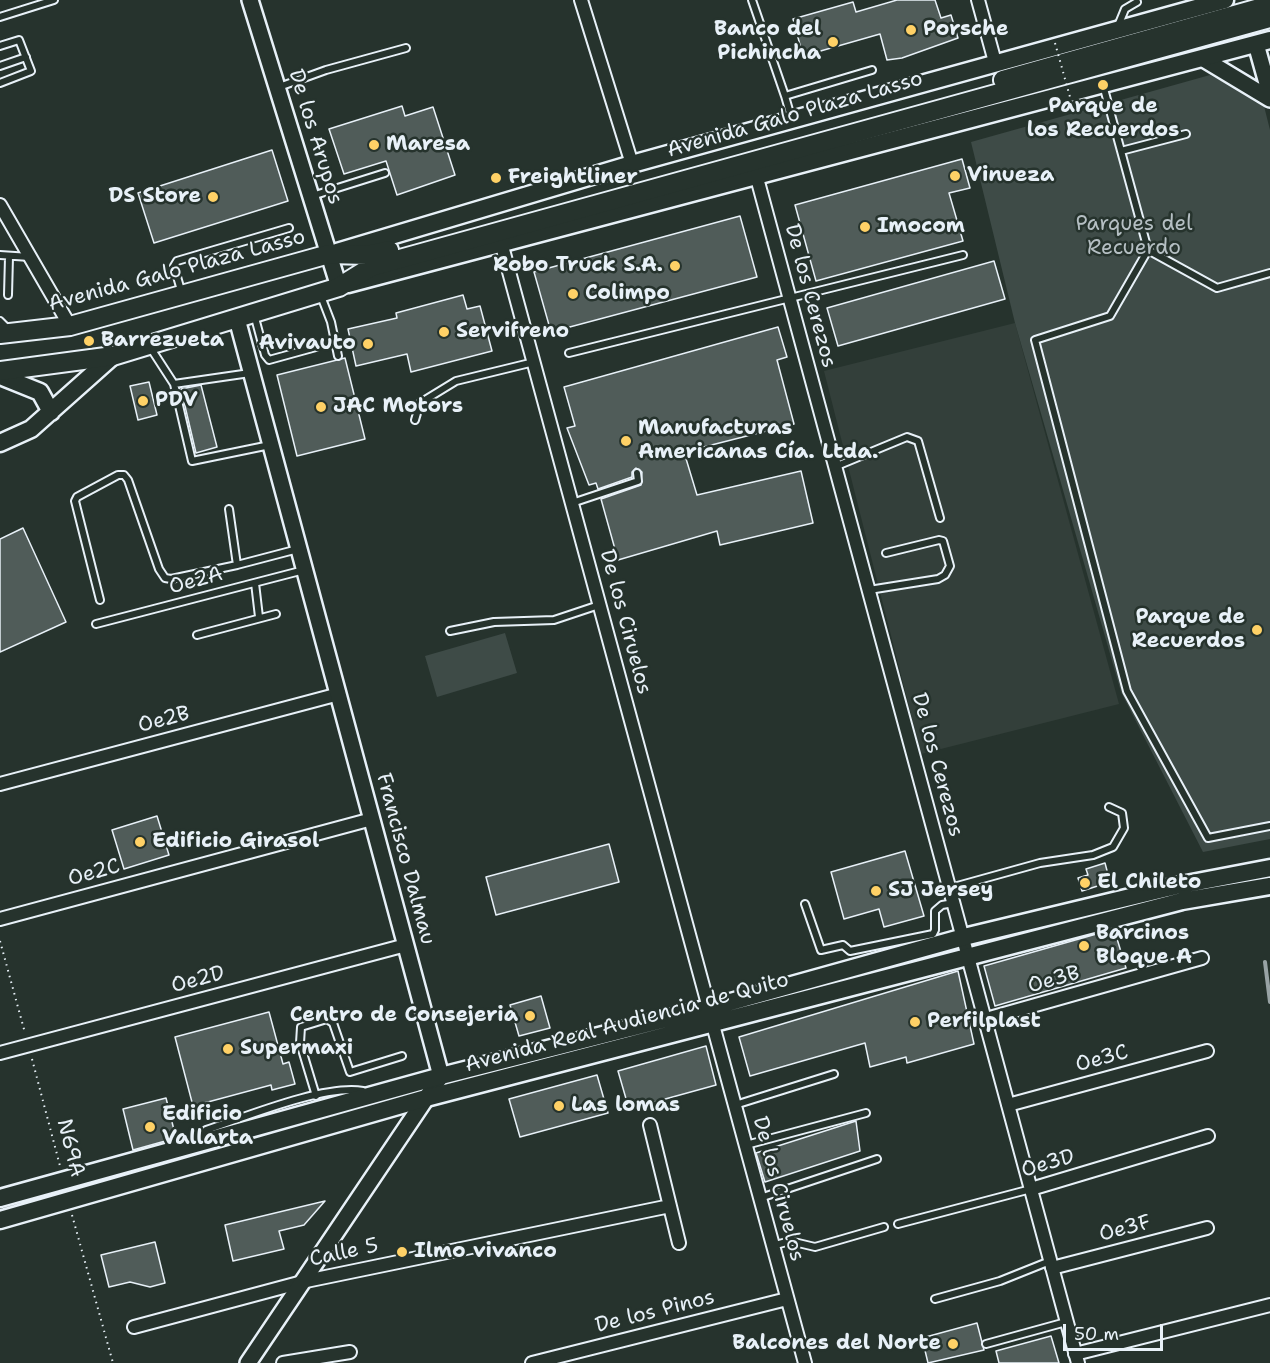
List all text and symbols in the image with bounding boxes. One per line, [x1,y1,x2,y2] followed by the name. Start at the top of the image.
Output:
[714,17,821,67] place label: Banco del Pichincha
[923,17,1009,43] place label: Porsche
[904,23,918,37] marker: Porsche
[826,35,840,49] marker: Banco del Pichincha
[664,66,926,164] street label: Avenida Galo Plaza Lasso
[283,67,347,207] street label: De los Arupos
[1096,78,1110,92] marker: Parque de los Recuerdos
[1027,94,1179,144] place label: Parque de los Recuerdos
[386,132,470,158] place label: Maresa
[367,138,381,152] marker: Maresa
[967,163,1054,189] place label: Vinueza
[508,165,638,191] place label: Freightliner
[948,169,962,183] marker: Vinueza
[489,171,503,185] marker: Freightliner
[108,184,201,210] place label: DS Store
[206,190,220,204] marker: DS Store
[1075,212,1193,262] park label: Parques del Recuerdo
[877,214,965,240] place label: Imocom
[858,220,872,234] marker: Imocom
[779,221,841,371] street label: De los Cerezos
[46,225,308,317] street label: Avenida Galo Plaza Lasso
[493,253,663,279] place label: Robo Truck S.A.
[668,259,682,273] marker: Robo Truck S.A.
[585,281,670,307] place label: Colimpo
[566,287,580,301] marker: Colimpo
[456,319,569,345] place label: Servifreno
[437,325,451,339] marker: Servifreno
[101,328,224,354] place label: Barrezueta
[259,331,356,357] place label: Avivauto
[82,334,96,348] marker: Barrezueta
[361,337,375,351] marker: Avivauto
[155,388,198,414] place label: PDV
[136,394,150,408] marker: PDV
[333,394,463,420] place label: JAC Motors
[314,400,328,414] marker: JAC Motors
[638,416,878,466] place label: Manufacturas Americanas Cía. Ltda.
[619,434,633,448] marker: Manufacturas Americanas Cía. Ltda.
[594,547,656,697] street label: De los Ciruelos
[166,562,226,600] street label: Oe2A
[1131,605,1245,655] place label: Parque de Recuerdos
[1250,623,1264,637] marker: Parque de Recuerdos
[906,690,968,840] street label: De los Cerezos
[135,701,193,739] street label: Oe2B
[370,771,440,947] street label: Francisco Dalmau
[152,829,319,855] place label: Edificio Girasol
[133,835,147,849] marker: Edificio Girasol
[65,854,123,892] street label: Oe2C
[1097,870,1201,896] place label: El Chileto
[1078,876,1092,890] marker: El Chileto
[888,878,993,904] place label: SJ Jersey
[869,884,883,898] marker: SJ Jersey
[1096,921,1192,971] place label: Barcinos Bloque A
[1077,939,1091,953] marker: Barcinos Bloque A
[169,961,227,999] street label: Oe2D
[1025,961,1083,999] street label: Oe3B
[462,968,792,1078] street label: Avenida Real Audiencia de Quito
[290,1003,518,1029] place label: Centro de Consejeria
[523,1009,537,1023] marker: Centro de Consejeria
[927,1009,1041,1035] place label: Perfilplast
[908,1015,922,1029] marker: Perfilplast
[240,1036,353,1062] place label: Supermaxi
[1073,1040,1131,1078] street label: Oe3C
[221,1042,235,1056] marker: Supermaxi
[571,1093,680,1119] place label: Las lomas
[552,1099,566,1113] marker: Las lomas
[162,1102,253,1152] place label: Edificio Vallarta
[747,1114,809,1264] street label: De los Ciruelos
[51,1116,89,1180] street label: N69A
[143,1120,157,1134] marker: Edificio Vallarta
[1018,1144,1078,1184] street label: Oe3D
[1097,1210,1153,1248] street label: Oe3F
[307,1233,381,1273] street label: Calle 5
[414,1239,557,1265] place label: Ilmo vivanco
[395,1245,409,1259] marker: Ilmo vivanco
[593,1285,717,1339] street label: De los Pinos
[1066,1312,1166,1350] scale bar
[1074,1322,1119,1346] text: 50 m
[732,1331,941,1357] place label: Balcones del Norte
[946,1337,960,1351] marker: Balcones del Norte

